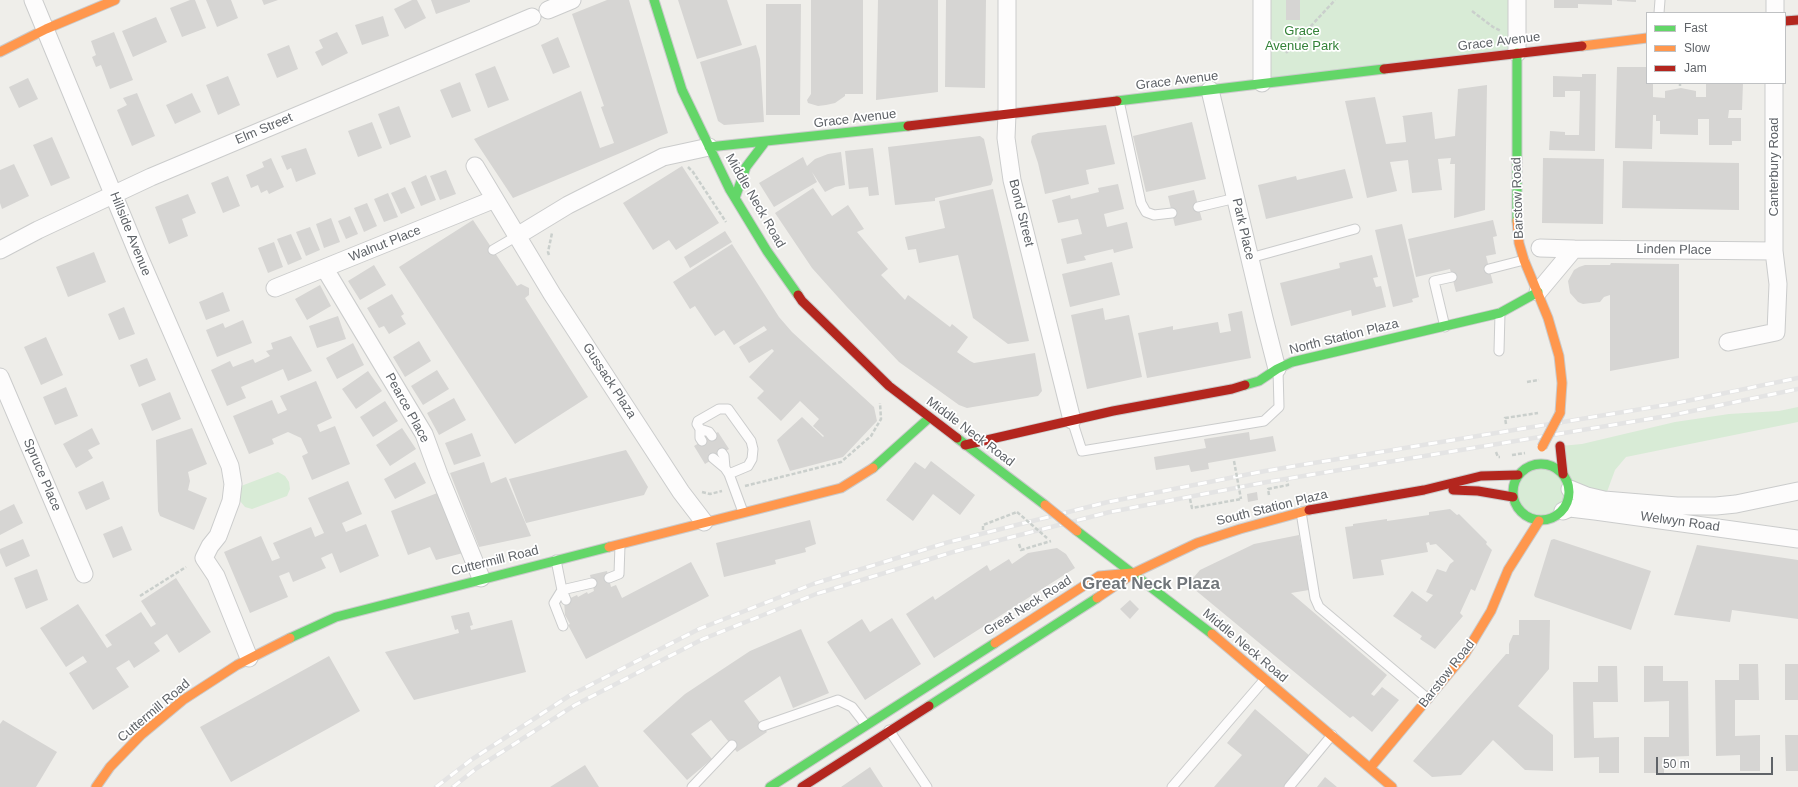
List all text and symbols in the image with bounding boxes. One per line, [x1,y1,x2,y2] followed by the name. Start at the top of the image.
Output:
[1646,12,1786,84] legend
[1684,21,1707,35] text: Fast
[1265,23,1339,54] park label: Grace Avenue Park
[1457,29,1541,55] street label: Grace Avenue
[1684,41,1710,55] text: Slow
[1684,61,1707,75] text: Jam
[1135,68,1219,94] street label: Grace Avenue
[813,106,897,132] street label: Grace Avenue
[233,110,295,148] street label: Elm Street
[1766,118,1782,216] street label: Canterbury Road
[722,151,788,251] street label: Middle Neck Road
[1509,157,1527,239] street label: Barstow Road
[1005,178,1037,248] street label: Bond Street
[106,190,154,278] street label: Hillside Avenue
[1228,197,1258,261] street label: Park Place
[347,223,423,265] street label: Walnut Place
[1636,242,1712,258] street label: Linden Place
[1288,316,1400,358] street label: North Station Plaza
[579,340,639,422] street label: Gussack Plaza
[381,370,433,446] street label: Pearce Place
[923,394,1017,470] street label: Middle Neck Road
[20,436,64,514] street label: Spruce Place
[1215,487,1329,529] street label: South Station Plaza
[1639,509,1721,535] street label: Welwyn Road
[450,543,540,579] street label: Cuttermill Road
[981,573,1075,639] street label: Great Neck Road
[1082,574,1220,594] district label: Great Neck Plaza
[1199,606,1291,686] street label: Middle Neck Road
[1416,637,1478,711] street label: Barstow Road
[115,676,193,746] street label: Cuttermill Road
[1658,749,1775,775] scale bar
[1663,757,1690,771] text: 50 m

